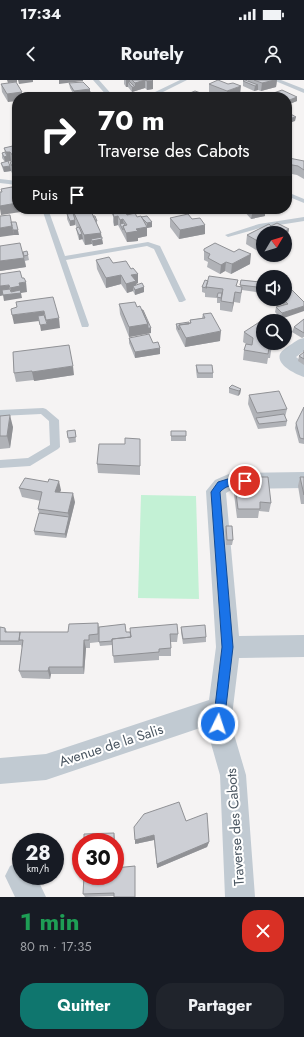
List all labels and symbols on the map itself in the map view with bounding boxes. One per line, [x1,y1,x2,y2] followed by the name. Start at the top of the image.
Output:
[256,226,292,262] north arrow
[228,464,262,498] pin
[197,703,239,745] position arrow
[56,719,166,771] street label: Avenue de la Salis
[221,767,249,886] street label: Traverse des Cabots
[72,833,124,885] speed limit sign: 30

